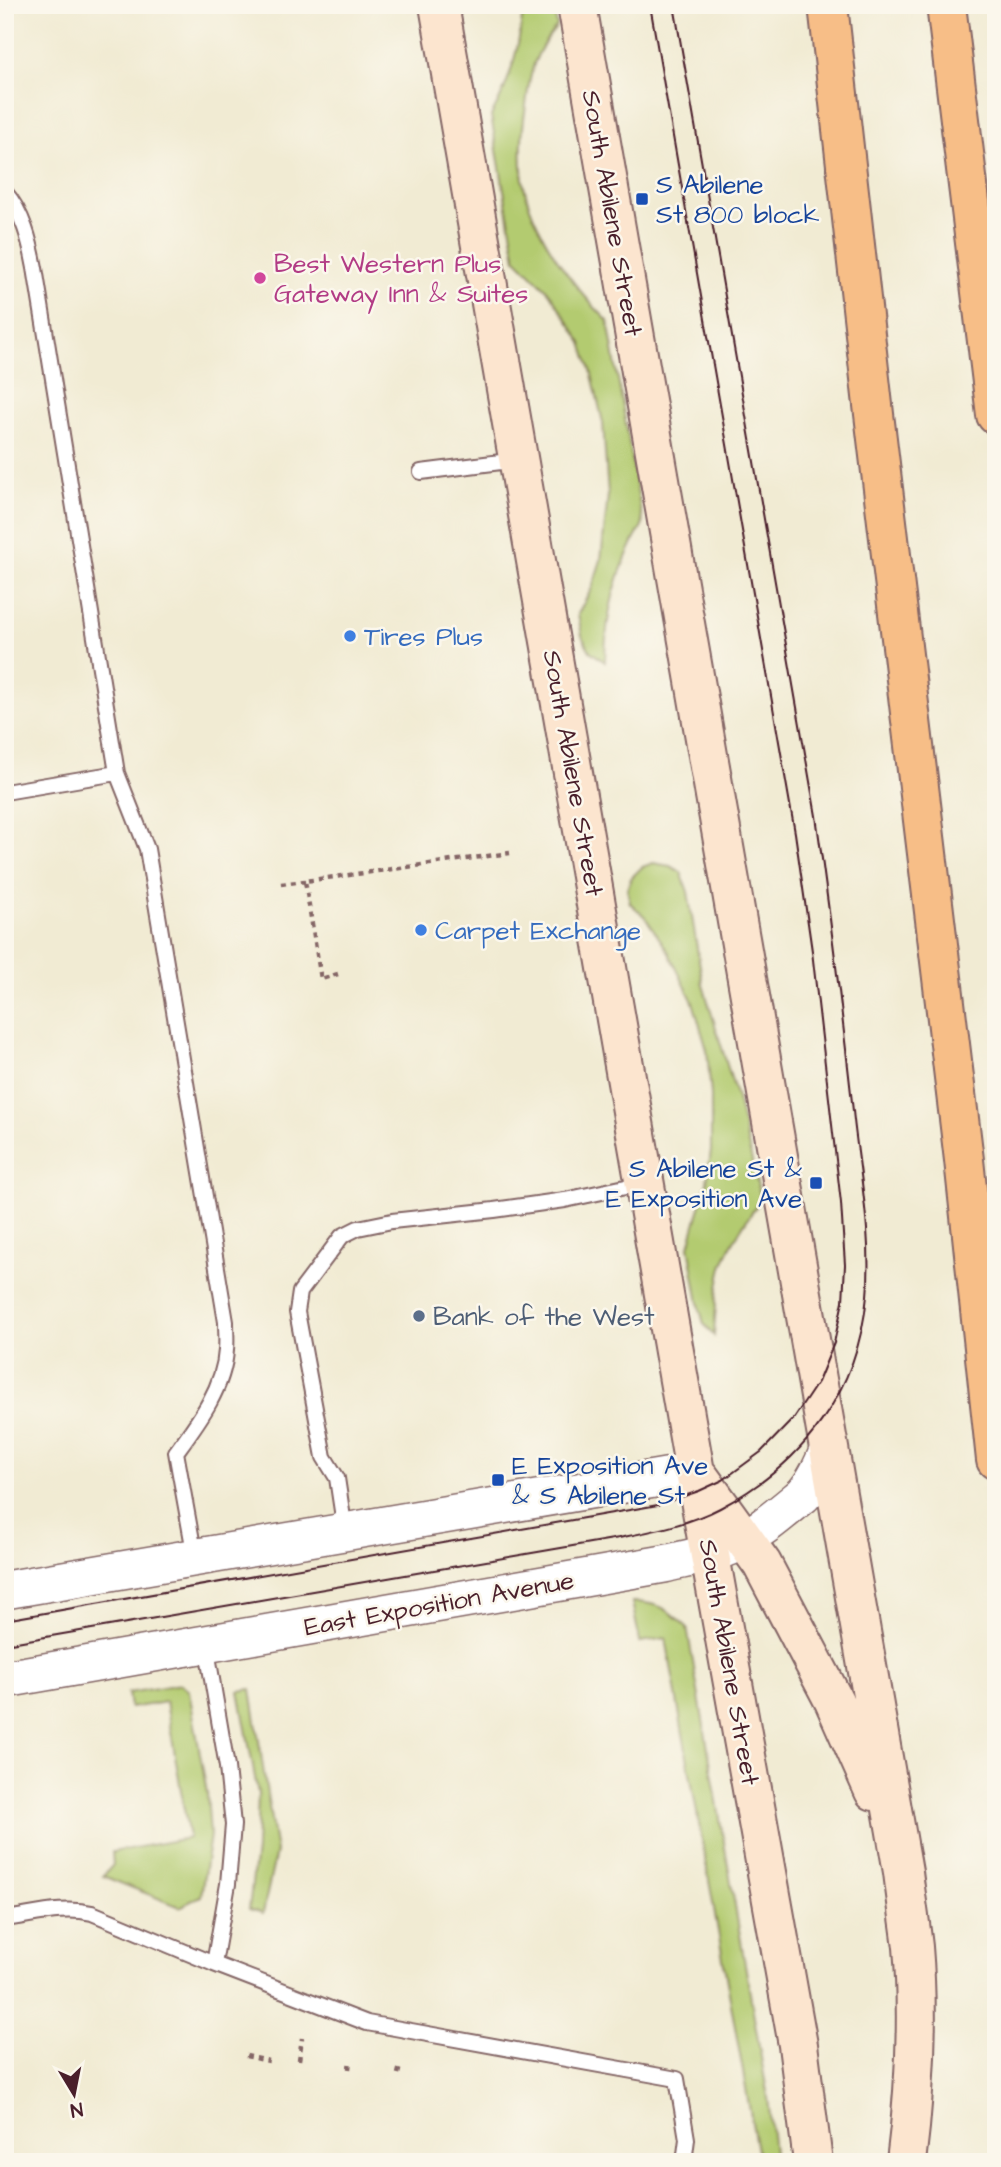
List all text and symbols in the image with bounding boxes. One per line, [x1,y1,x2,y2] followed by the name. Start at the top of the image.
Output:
[573,87,651,340] street label: South Abilene Street
[656,167,819,233] place label: S Abilene St 800 block
[634,191,650,207] marker: S Abilene St 800 block
[274,246,528,314] place label: Best Western Plus Gateway Inn & Suites
[252,270,268,286] marker: Best Western Plus Gateway Inn & Suites
[364,619,483,655] place label: Tires Plus
[342,628,358,644] marker: Tires Plus
[534,647,612,900] street label: South Abilene Street
[435,913,641,951] place label: Carpet Exchange
[413,922,429,938] marker: Carpet Exchange
[606,1151,803,1217] place label: S Abilene St & E Exposition Ave
[808,1175,824,1191] marker: S Abilene St & E Exposition Ave
[433,1299,655,1335] place label: Bank of the West
[411,1308,427,1324] marker: Bank of the West
[512,1448,708,1514] place label: E Exposition Ave & S Abilene St
[490,1472,506,1488] marker: E Exposition Ave & S Abilene St
[690,1536,768,1789] street label: South Abilene Street
[301,1563,577,1645] street label: East Exposition Avenue
[38,2058,108,2128] north arrow
[68,2095,85,2124] text: N

